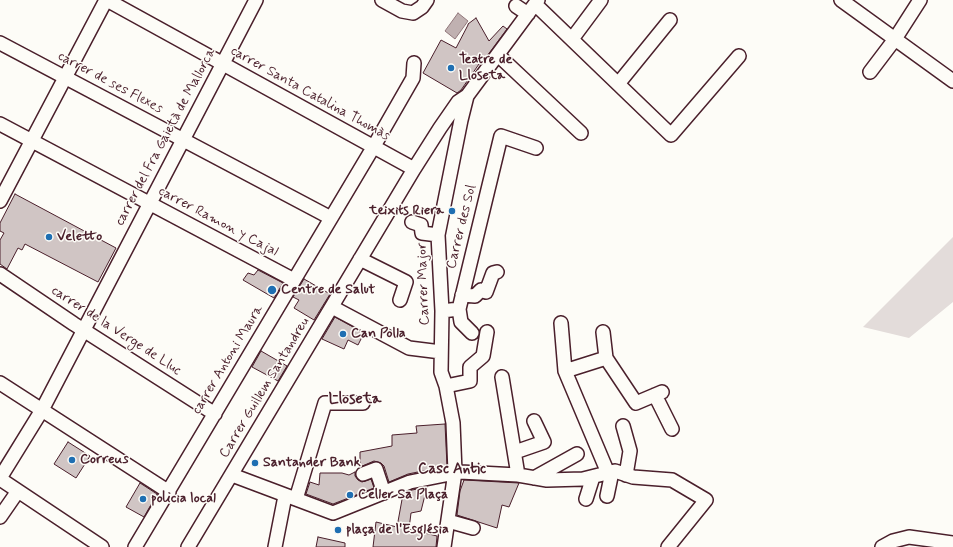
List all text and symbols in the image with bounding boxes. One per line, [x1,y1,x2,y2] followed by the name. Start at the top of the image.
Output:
[227,43,393,145] street label: carrer Santa Catalina Thomàs
[112,45,220,229] street label: carrer del Fra Gaietà de Mallorca
[55,48,165,118] street label: carrer de ses Flexes
[459,52,512,84] place label: Teatre de Lloseta
[446,63,456,73] marker: Teatre de Lloseta
[155,183,281,261] street label: carrer Ramon y Cajal
[443,183,481,271] street label: Carrer des Sol
[369,203,444,219] place label: teixits Riera
[447,206,457,216] marker: teixits Riera
[57,229,102,245] place label: Veletto
[44,232,54,242] marker: Veletto
[414,242,434,326] street label: Carrer Major
[281,282,375,298] place label: Centre de Salut
[48,283,184,379] street label: carrer de la Verge de Lluc
[266,284,278,296] marker: Centre de Salut
[189,302,267,418] street label: carrer Antoni Maura
[216,315,314,461] street label: Carrer Guillem Santandreu
[351,326,406,342] place label: Can Polla
[338,329,348,339] marker: Can Polla
[329,390,381,410] district label: Lloseta
[80,452,129,468] place label: Correus
[67,455,77,465] marker: Correus
[263,455,361,471] place label: Santander Bank
[250,458,260,468] marker: Santander Bank
[418,461,486,479] district label: Casc Antic
[358,487,448,503] place label: Celler Sa Plaça
[345,490,355,500] marker: Celler Sa Plaça
[151,491,216,507] place label: policia local
[138,494,148,504] marker: policia local
[346,522,449,538] place label: plaça de l'Església
[333,525,343,535] marker: plaça de l'Església

